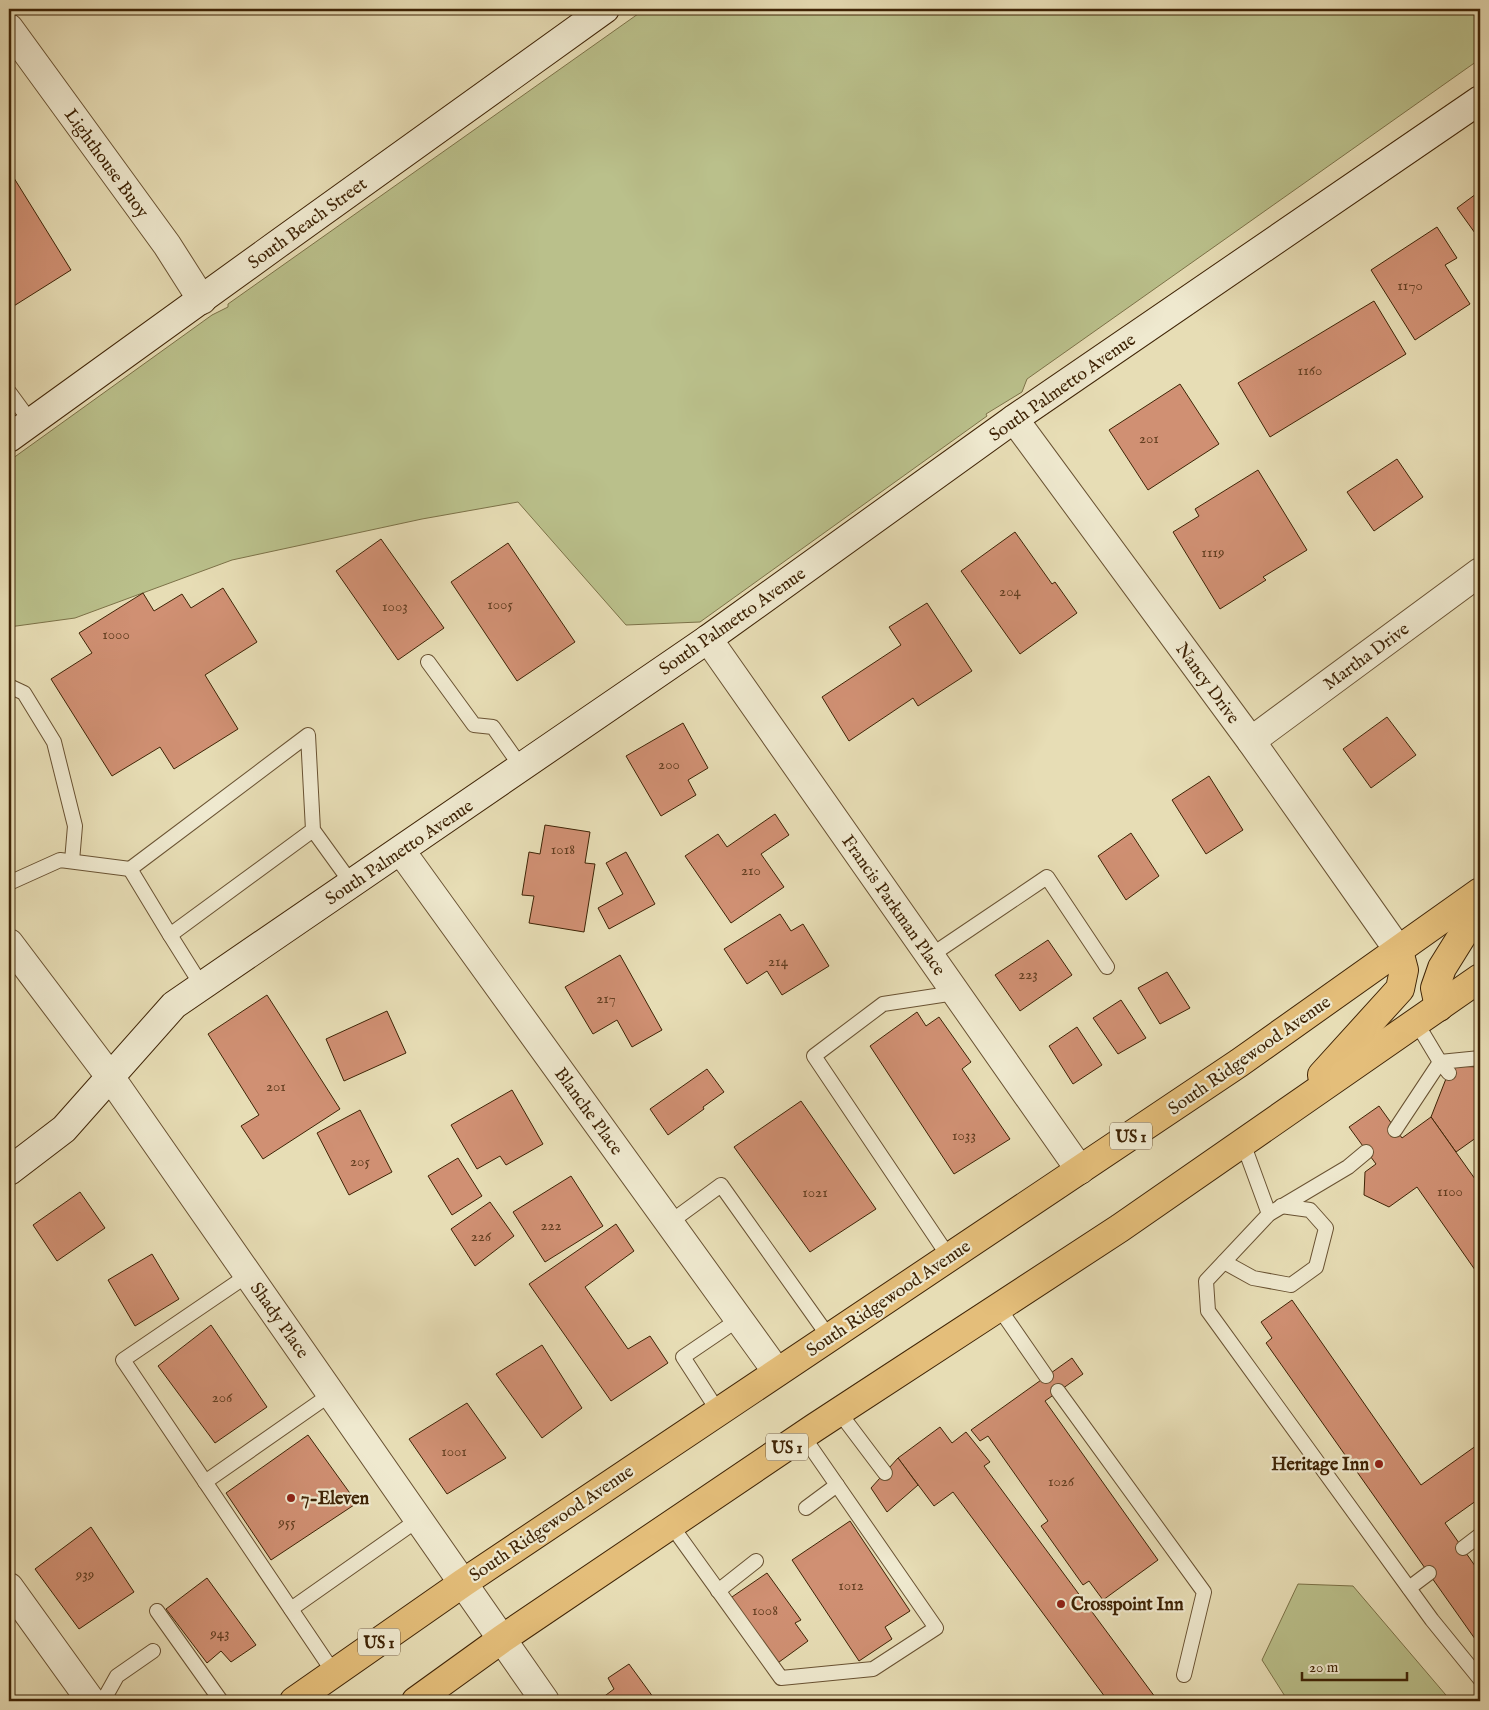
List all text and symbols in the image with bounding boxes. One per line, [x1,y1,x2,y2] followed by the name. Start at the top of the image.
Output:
[58,105,153,223] street label: Lighthouse Buoy
[244,173,372,275] street label: South Beach Street
[1397,276,1423,295] house number: 1170
[985,329,1141,448] street label: South Palmetto Avenue
[1298,361,1322,380] house number: 1160
[1139,429,1159,448] house number: 201
[1201,543,1225,562] house number: 1119
[655,563,811,682] street label: South Palmetto Avenue
[999,582,1022,601] house number: 204
[487,595,513,614] house number: 1005
[382,597,408,616] house number: 1003
[1319,618,1414,696] street label: Martha Drive
[102,625,130,644] house number: 1000
[1170,639,1244,729] street label: Nancy Drive
[658,755,680,774] house number: 200
[321,795,478,911] street label: South Palmetto Avenue
[836,831,950,981] street label: Francis Parkman Place
[551,840,575,859] house number: 1018
[741,861,761,880] house number: 210
[768,952,789,971] house number: 214
[1018,965,1038,984] house number: 223
[596,989,616,1008] house number: 217
[1164,991,1336,1121] street label: South Ridgewood Avenue
[548,1064,627,1160] street label: Blanche Place
[266,1077,286,1096] house number: 201
[1110,1122,1152,1150] road number: US 1
[952,1126,976,1145] house number: 1033
[350,1152,370,1171] house number: 205
[1437,1182,1463,1201] house number: 1100
[802,1183,828,1202] house number: 1021
[540,1216,562,1235] house number: 222
[471,1227,492,1246] house number: 226
[802,1236,975,1363] street label: South Ridgewood Avenue
[244,1278,313,1363] street label: Shady Place
[212,1388,233,1407] house number: 206
[766,1434,808,1460] road number: US 1
[441,1442,467,1461] house number: 1001
[1271,1454,1369,1477] place label: Heritage Inn
[1373,1458,1385,1470] marker: Heritage Inn
[465,1461,638,1588] street label: South Ridgewood Avenue
[1048,1472,1075,1491] house number: 1026
[301,1488,370,1511] place label: 7-Eleven
[285,1492,297,1504] marker: 7-Eleven
[277,1513,296,1532] house number: 955
[75,1565,94,1584] house number: 939
[838,1576,864,1595] house number: 1012
[1071,1594,1184,1617] place label: Crosspoint Inn
[1055,1598,1067,1610] marker: Crosspoint Inn
[752,1601,778,1620] house number: 1008
[209,1624,230,1643] house number: 943
[358,1628,400,1655] road number: US 1
[1302,1650,1406,1682] scale bar
[1309,1658,1339,1677] text: 20 m

